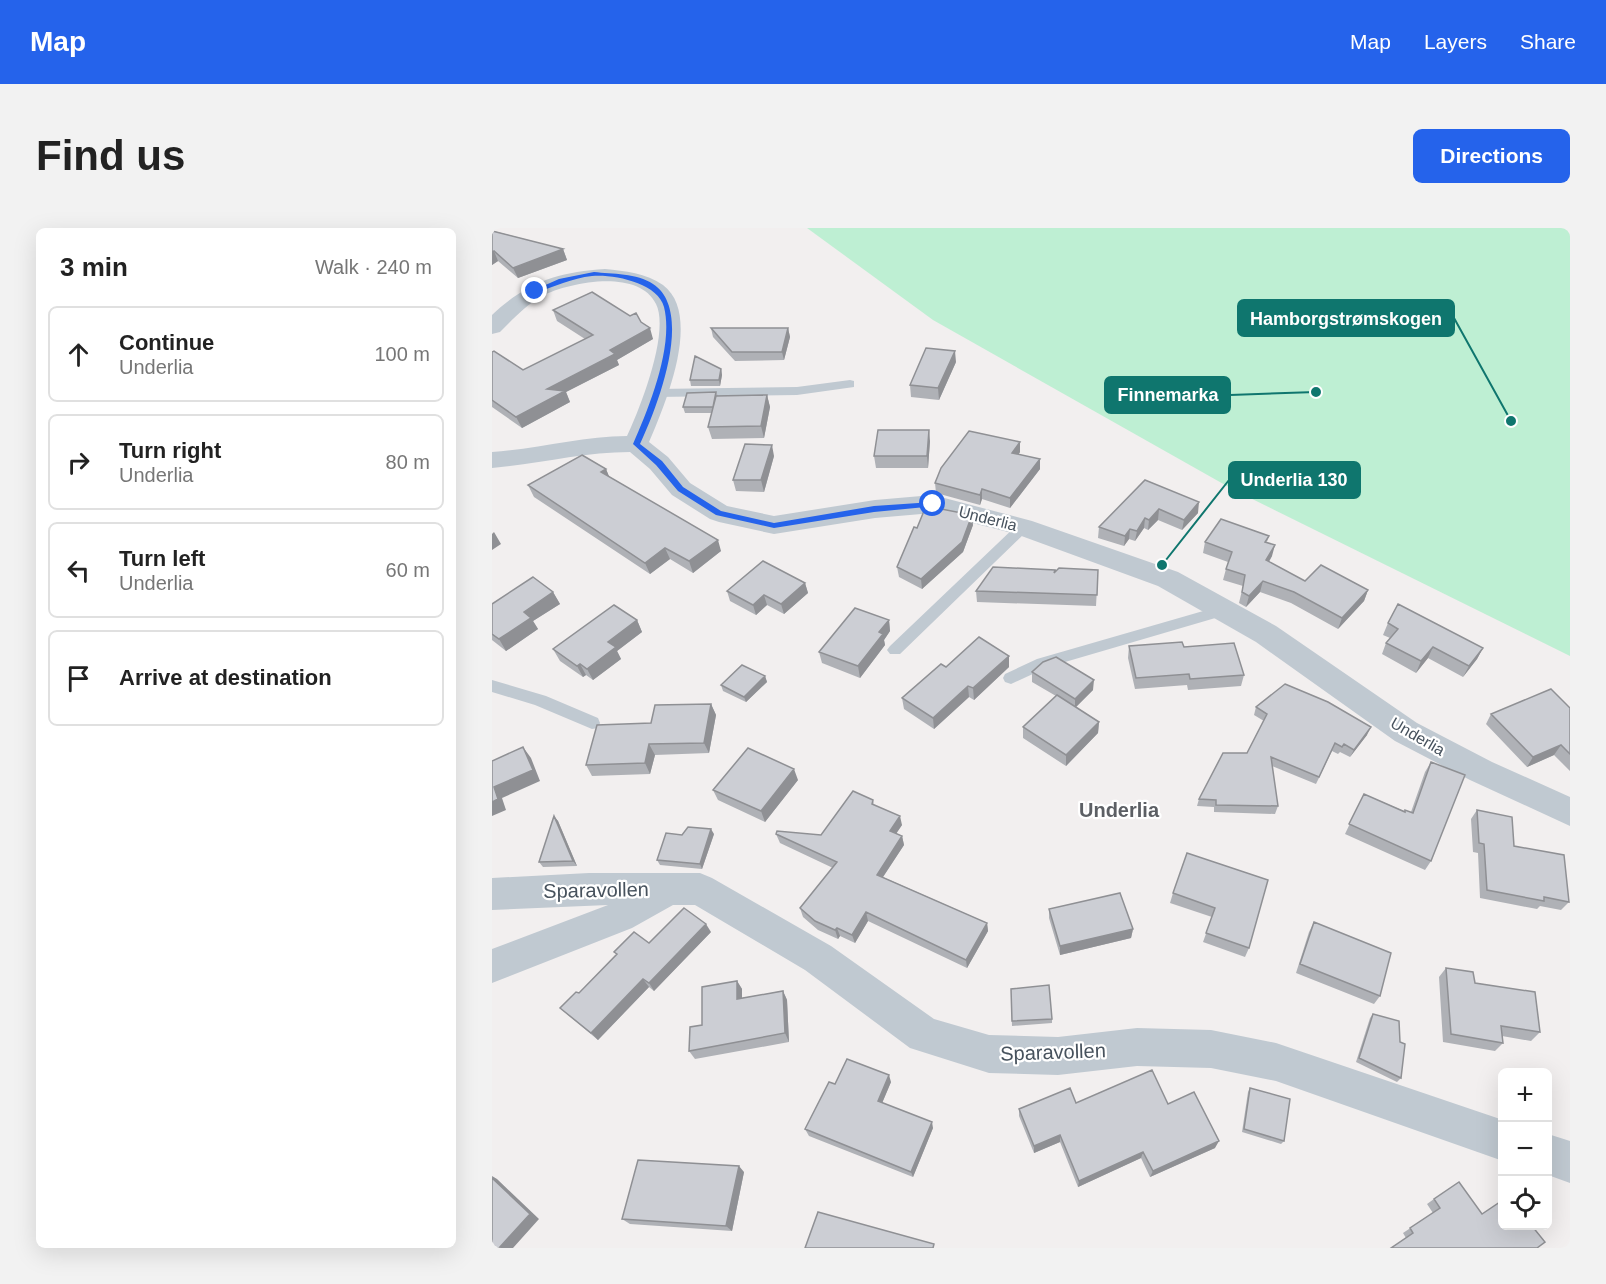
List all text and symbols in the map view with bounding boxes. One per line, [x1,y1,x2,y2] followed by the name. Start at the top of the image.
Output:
[30,26,86,57] text: Map
[1350,30,1391,53] text: Map
[1424,30,1487,53] text: Layers
[1520,30,1576,53] text: Share
[1413,129,1570,183] button: Directions
[36,132,185,179] text: Find us
[60,252,128,282] text: 3 min
[315,256,432,278] text: Walk · 240 m
[521,277,547,303] route end
[1238,300,1454,336] callout: Hamborgstrømskogen
[1250,309,1442,329] text: Hamborgstrømskogen
[119,330,214,355] text: Continue
[62,338,95,371] icon: ahead
[374,343,430,365] text: 100 m
[119,356,193,378] text: Underlia
[1105,377,1230,413] callout: Finnemarka
[1117,385,1220,405] text: Finnemarka
[119,438,221,463] text: Turn right
[62,446,95,479] icon: right
[386,451,430,473] text: 80 m
[1229,462,1360,498] callout: Underlia 130
[119,464,193,486] text: Underlia
[1240,470,1348,490] text: Underlia 130
[919,490,945,516] route start
[957,503,1019,534] street label: Underlia
[119,546,205,571] text: Turn left
[62,554,95,587] icon: left
[386,559,430,581] text: 60 m
[119,572,193,594] text: Underlia
[62,662,95,695] icon: arrive
[119,665,332,690] text: Arrive at destination
[1388,714,1448,759] street label: Underlia
[1079,799,1160,821] district label: Underlia
[543,878,649,902] street label: Sparavollen
[1000,1039,1106,1065] street label: Sparavollen
[1498,1068,1552,1230] map controls
[1498,1068,1552,1122] button: +
[1498,1122,1552,1176] button: −
[1498,1176,1552,1230] button: locate

